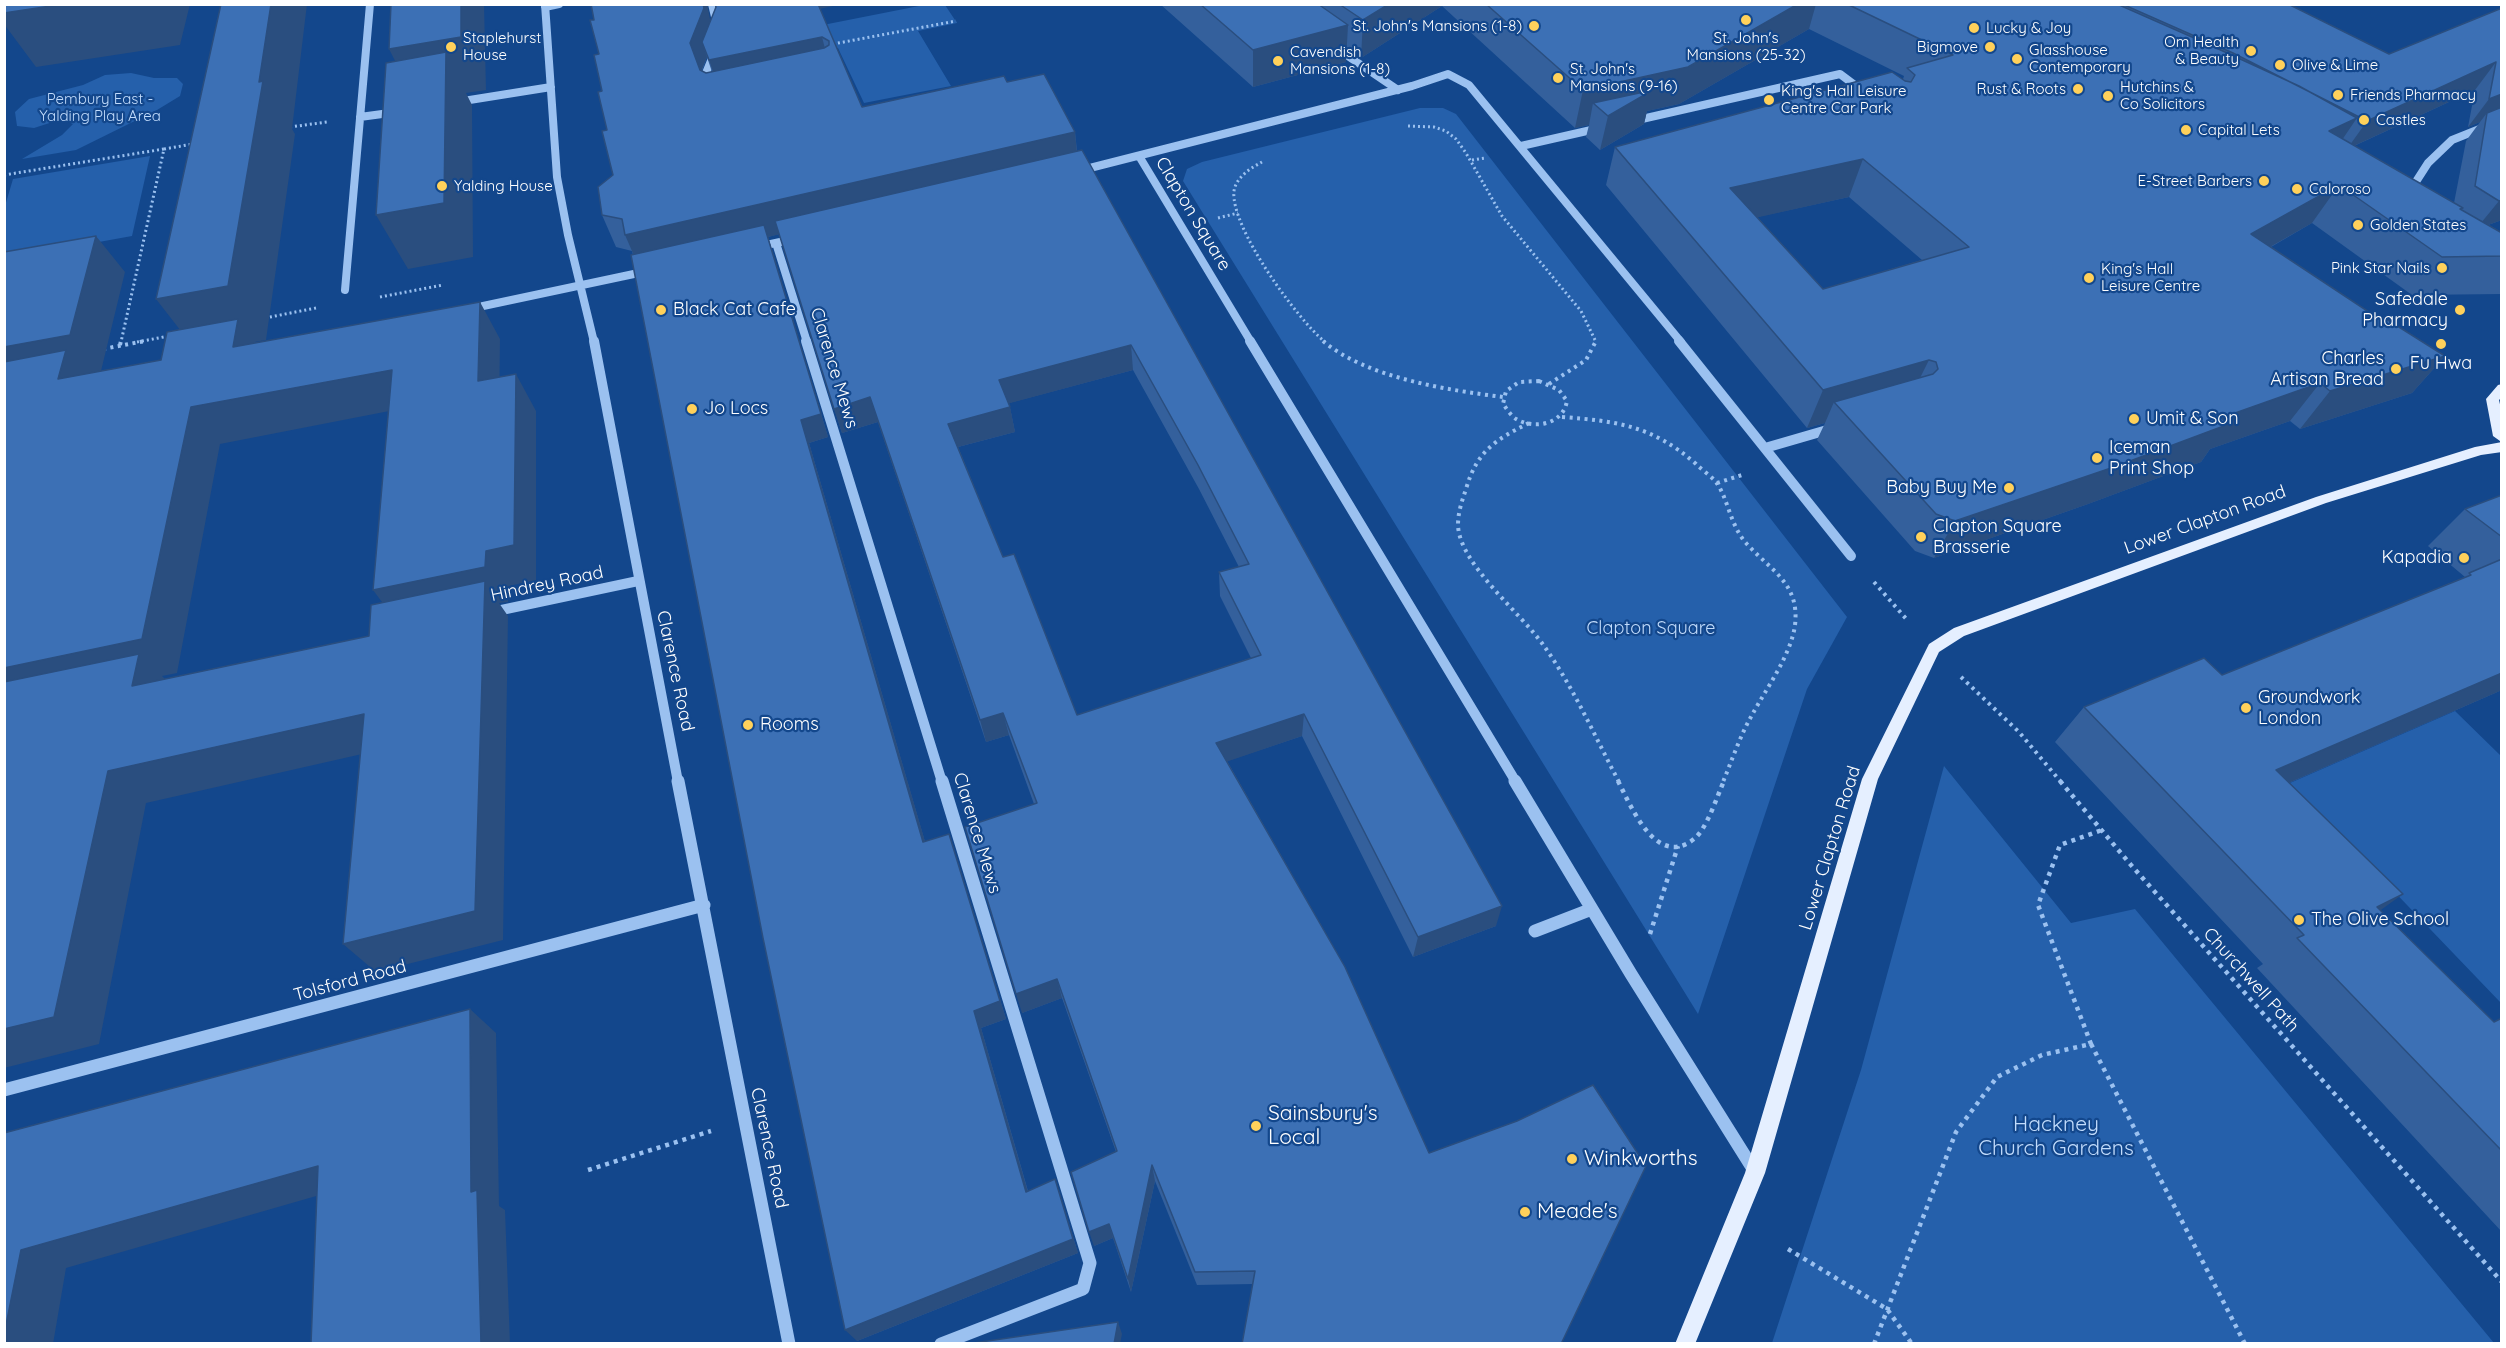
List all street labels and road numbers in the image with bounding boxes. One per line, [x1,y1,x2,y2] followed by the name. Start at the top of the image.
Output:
[1151,153,1235,275] street label: Clapton Square
[805,305,863,431] street label: Clarence Mews
[2121,481,2289,559] street label: Lower Clapton Road
[489,562,605,606] street label: Hindrey Road
[652,609,698,733] street label: Clarence Road
[1795,763,1865,933] street label: Lower Clapton Road
[948,770,1006,896] street label: Clarence Mews
[2198,923,2304,1037] street label: Churchwell Path
[291,956,409,1006] street label: Tolsford Road
[746,1086,792,1210] street label: Clarence Road

